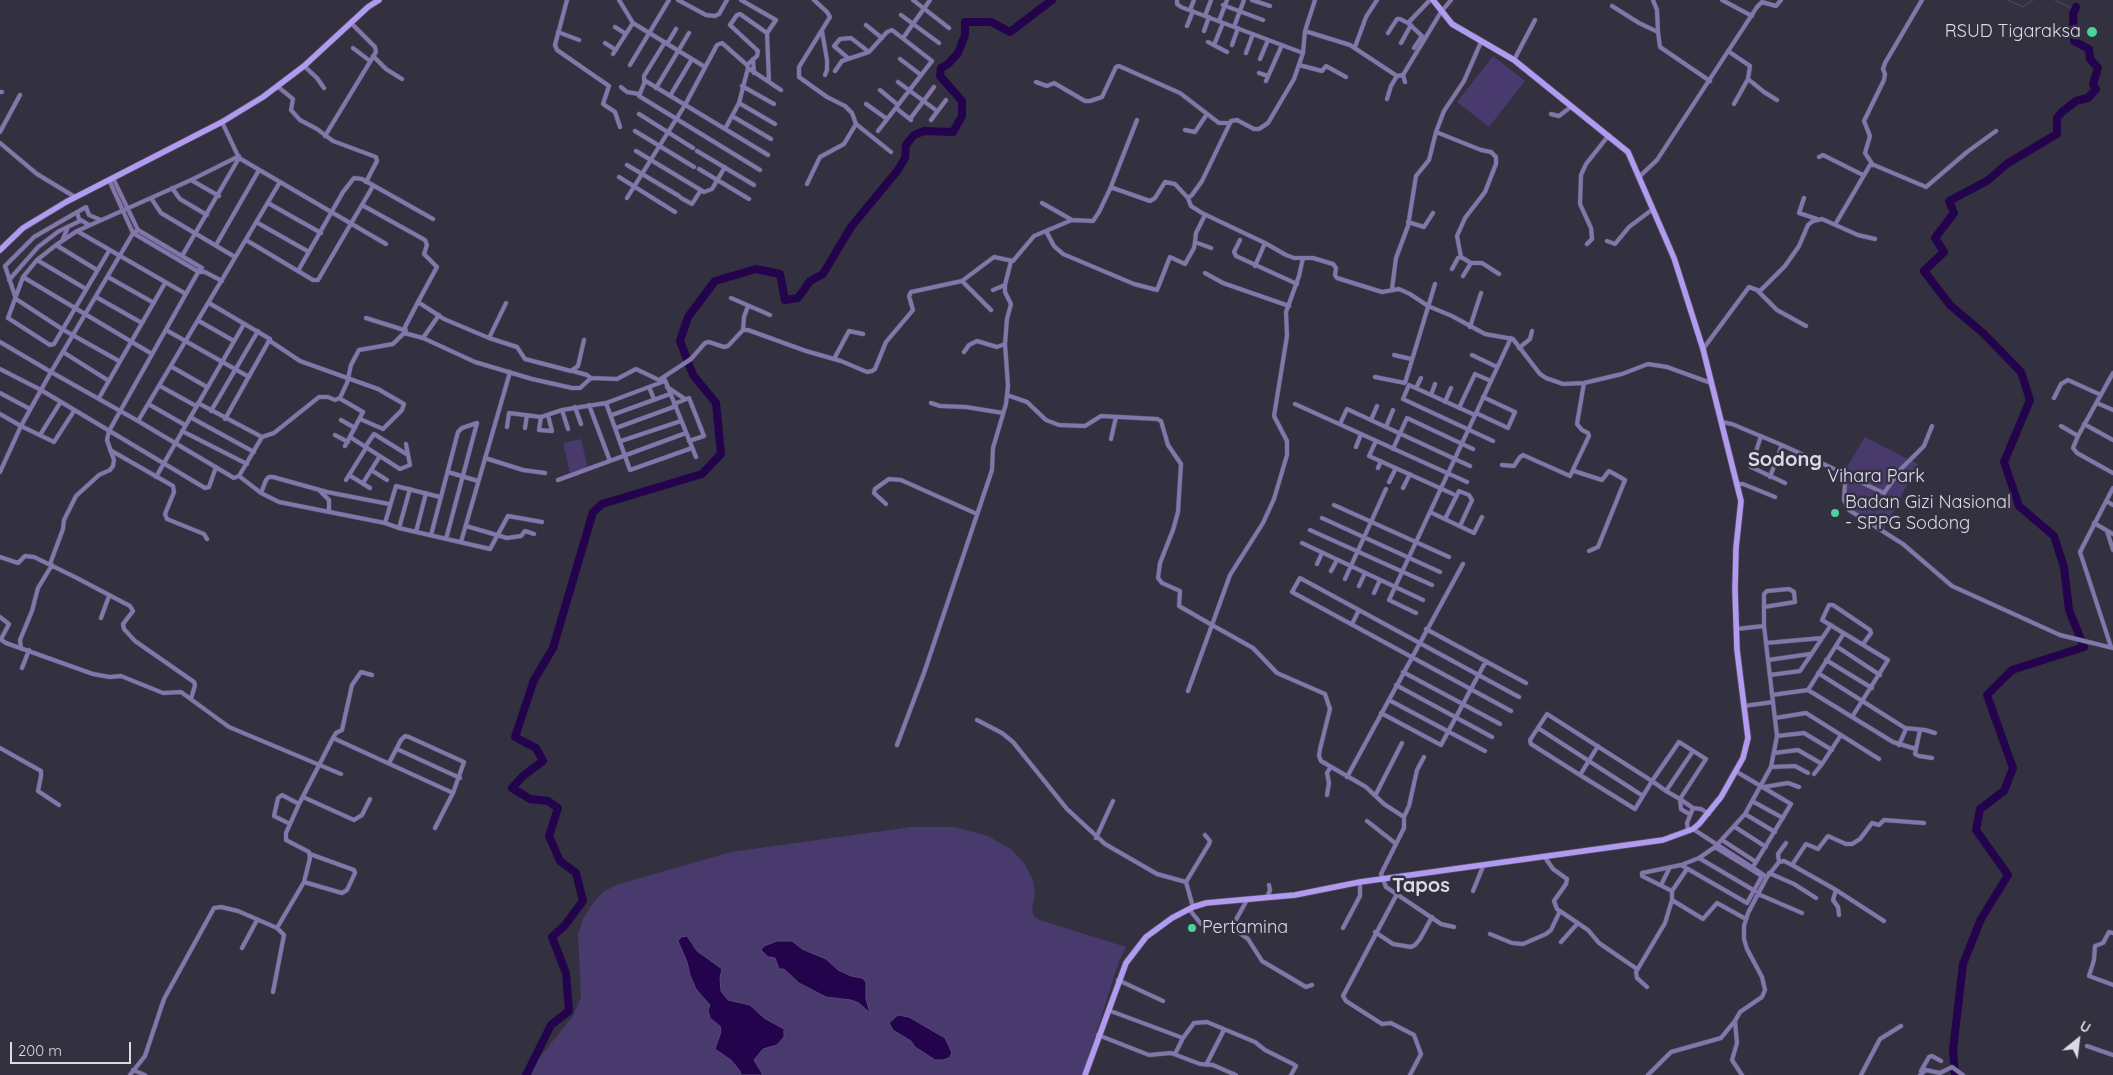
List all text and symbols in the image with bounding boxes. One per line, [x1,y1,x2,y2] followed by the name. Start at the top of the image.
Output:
[1945,21,2081,43] place label: RSUD Tigaraksa
[2085,25,2099,39] marker: RSUD Tigaraksa
[1748,448,1822,472] district label: Sodong
[1827,466,1925,488] park label: Vihara Park
[1845,492,2011,534] place label: Badan Gizi Nasional - SPPG Sodong
[1829,507,1841,519] marker: Badan Gizi Nasional - SPPG Sodong
[1392,874,1450,898] district label: Tapos
[1202,917,1288,939] place label: Pertamina
[1186,922,1198,934] marker: Pertamina
[2053,1015,2103,1065] north arrow
[2077,1017,2094,1037] text: U
[12,1032,134,1064] scale bar
[18,1041,62,1060] text: 200 m

